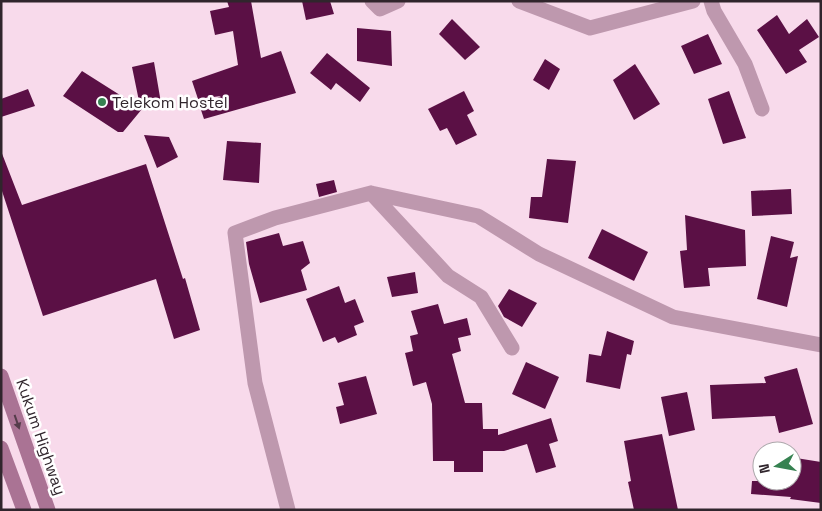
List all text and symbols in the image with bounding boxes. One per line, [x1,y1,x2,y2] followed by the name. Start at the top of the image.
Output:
[112,92,228,113] place label: Telekom Hostel
[96,96,108,108] marker: Telekom Hostel
[11,376,71,498] street label: Kukum Highway
[13,415,21,430] one-way arrow
[752,441,802,491] north arrow
[755,462,774,475] text: N

